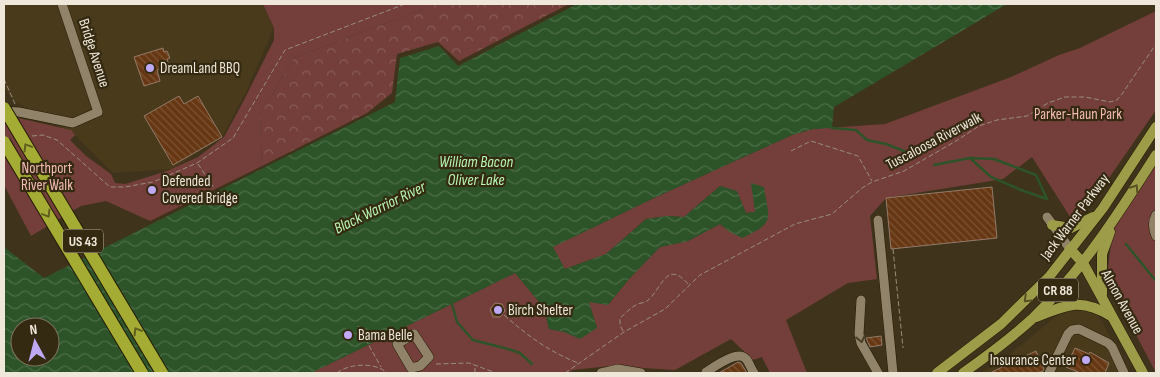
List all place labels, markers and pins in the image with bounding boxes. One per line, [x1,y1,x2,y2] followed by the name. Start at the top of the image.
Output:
[160,59,240,78] place label: DreamLand BBQ
[144,62,156,74] marker: DreamLand BBQ
[162,172,238,208] place label: Defended Covered Bridge
[146,184,158,196] marker: Defended Covered Bridge
[508,301,573,320] place label: Birch Shelter
[492,304,504,316] marker: Birch Shelter
[358,326,413,345] place label: Bama Belle
[342,329,354,341] marker: Bama Belle
[990,351,1077,370] place label: Insurance Center
[1080,354,1092,366] marker: Insurance Center

